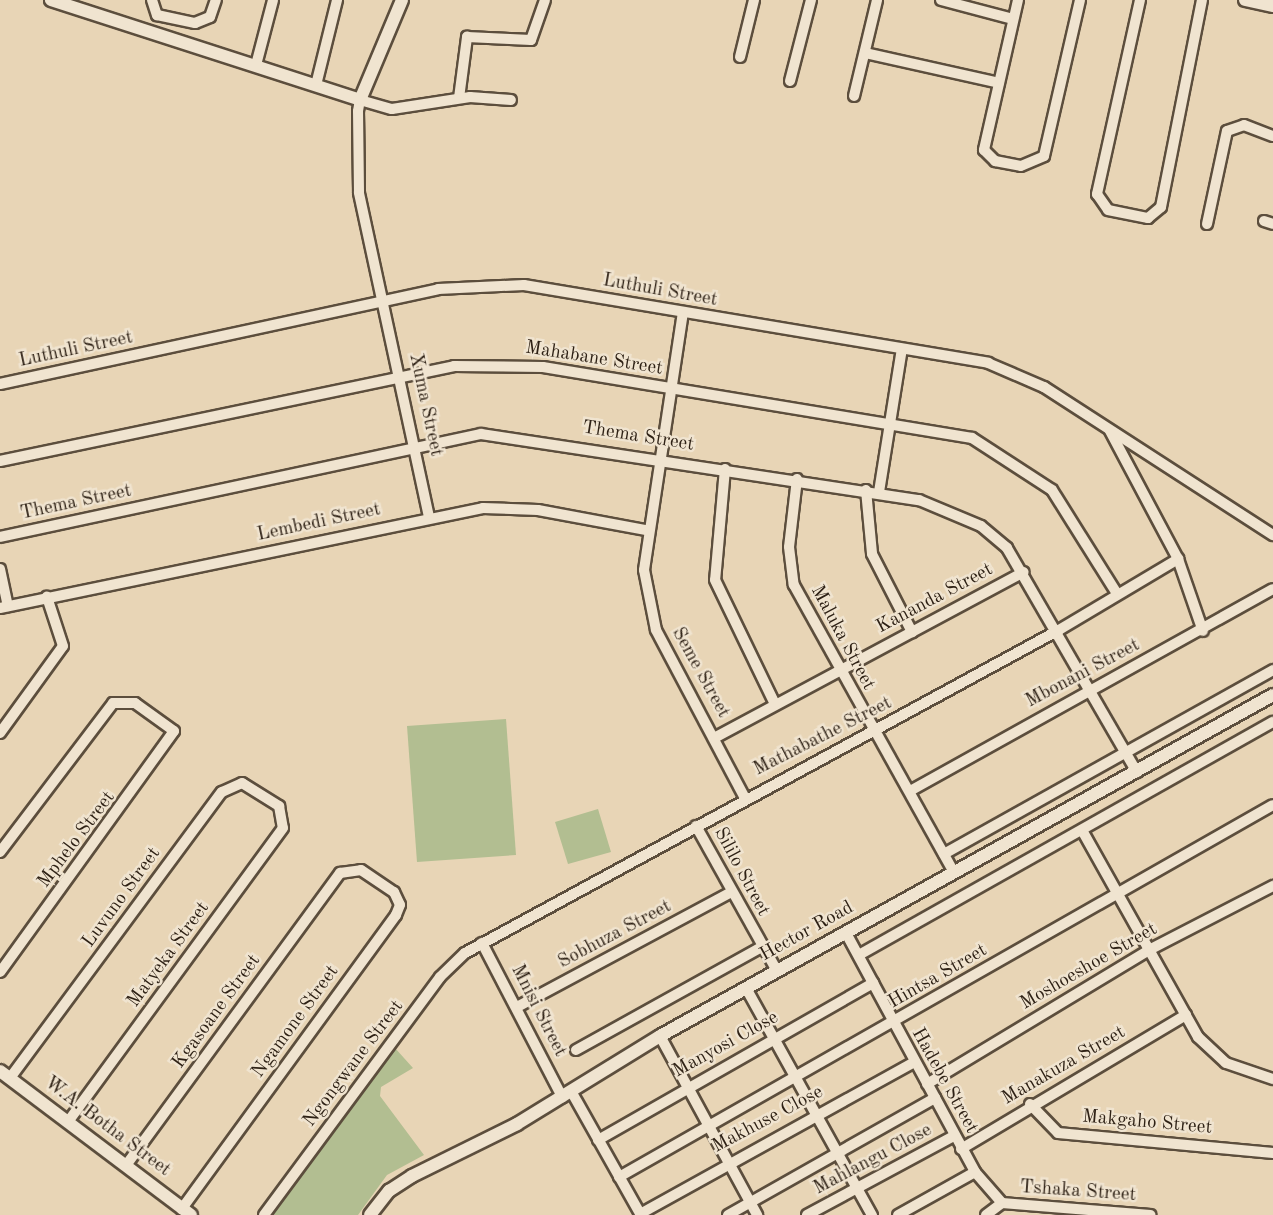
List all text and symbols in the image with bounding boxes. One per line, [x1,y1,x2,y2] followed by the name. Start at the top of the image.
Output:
[601,270,719,312] street label: Luthuli Street
[17,327,135,373] street label: Luthuli Street
[524,337,664,381] street label: Mahabane Street
[403,352,447,458] street label: Xuma Street
[581,417,695,457] street label: Thema Street
[18,480,134,526] street label: Thema Street
[255,499,383,547] street label: Lembedi Street
[873,559,997,639] street label: Kananda Street
[805,582,879,694] street label: Maluka Street
[666,624,734,722] street label: Seme Street
[1022,634,1144,714] street label: Mbonani Street
[750,692,896,782] street label: Mathabathe Street
[33,787,121,893] street label: Mphelo Street
[708,824,774,920] street label: Sililo Street
[78,843,166,953] street label: Luvuno Street
[555,896,675,974] street label: Sobhuza Street
[756,897,858,967] street label: Hector Road
[123,898,215,1012] street label: Matyeka Street
[1016,919,1162,1015] street label: Moshoeshoe Street
[885,940,991,1014] street label: Hintsa Street
[168,950,266,1074] street label: Kgasoane Street
[248,961,344,1083] street label: Ngamone Street
[505,961,571,1061] street label: Mnisi Street
[299,996,409,1132] street label: Ngongwane Street
[669,1007,783,1083] street label: Manyosi Close
[998,1022,1130,1110] street label: Manakuza Street
[906,1024,982,1138] street label: Hadebe Street
[39,1072,175,1182] street label: W.A. Botha Street
[709,1081,827,1159] street label: Makhuse Close
[1081,1106,1213,1140] street label: Makgaho Street
[810,1119,936,1201] street label: Mahlangu Close
[1019,1177,1137,1207] street label: Tshaka Street

